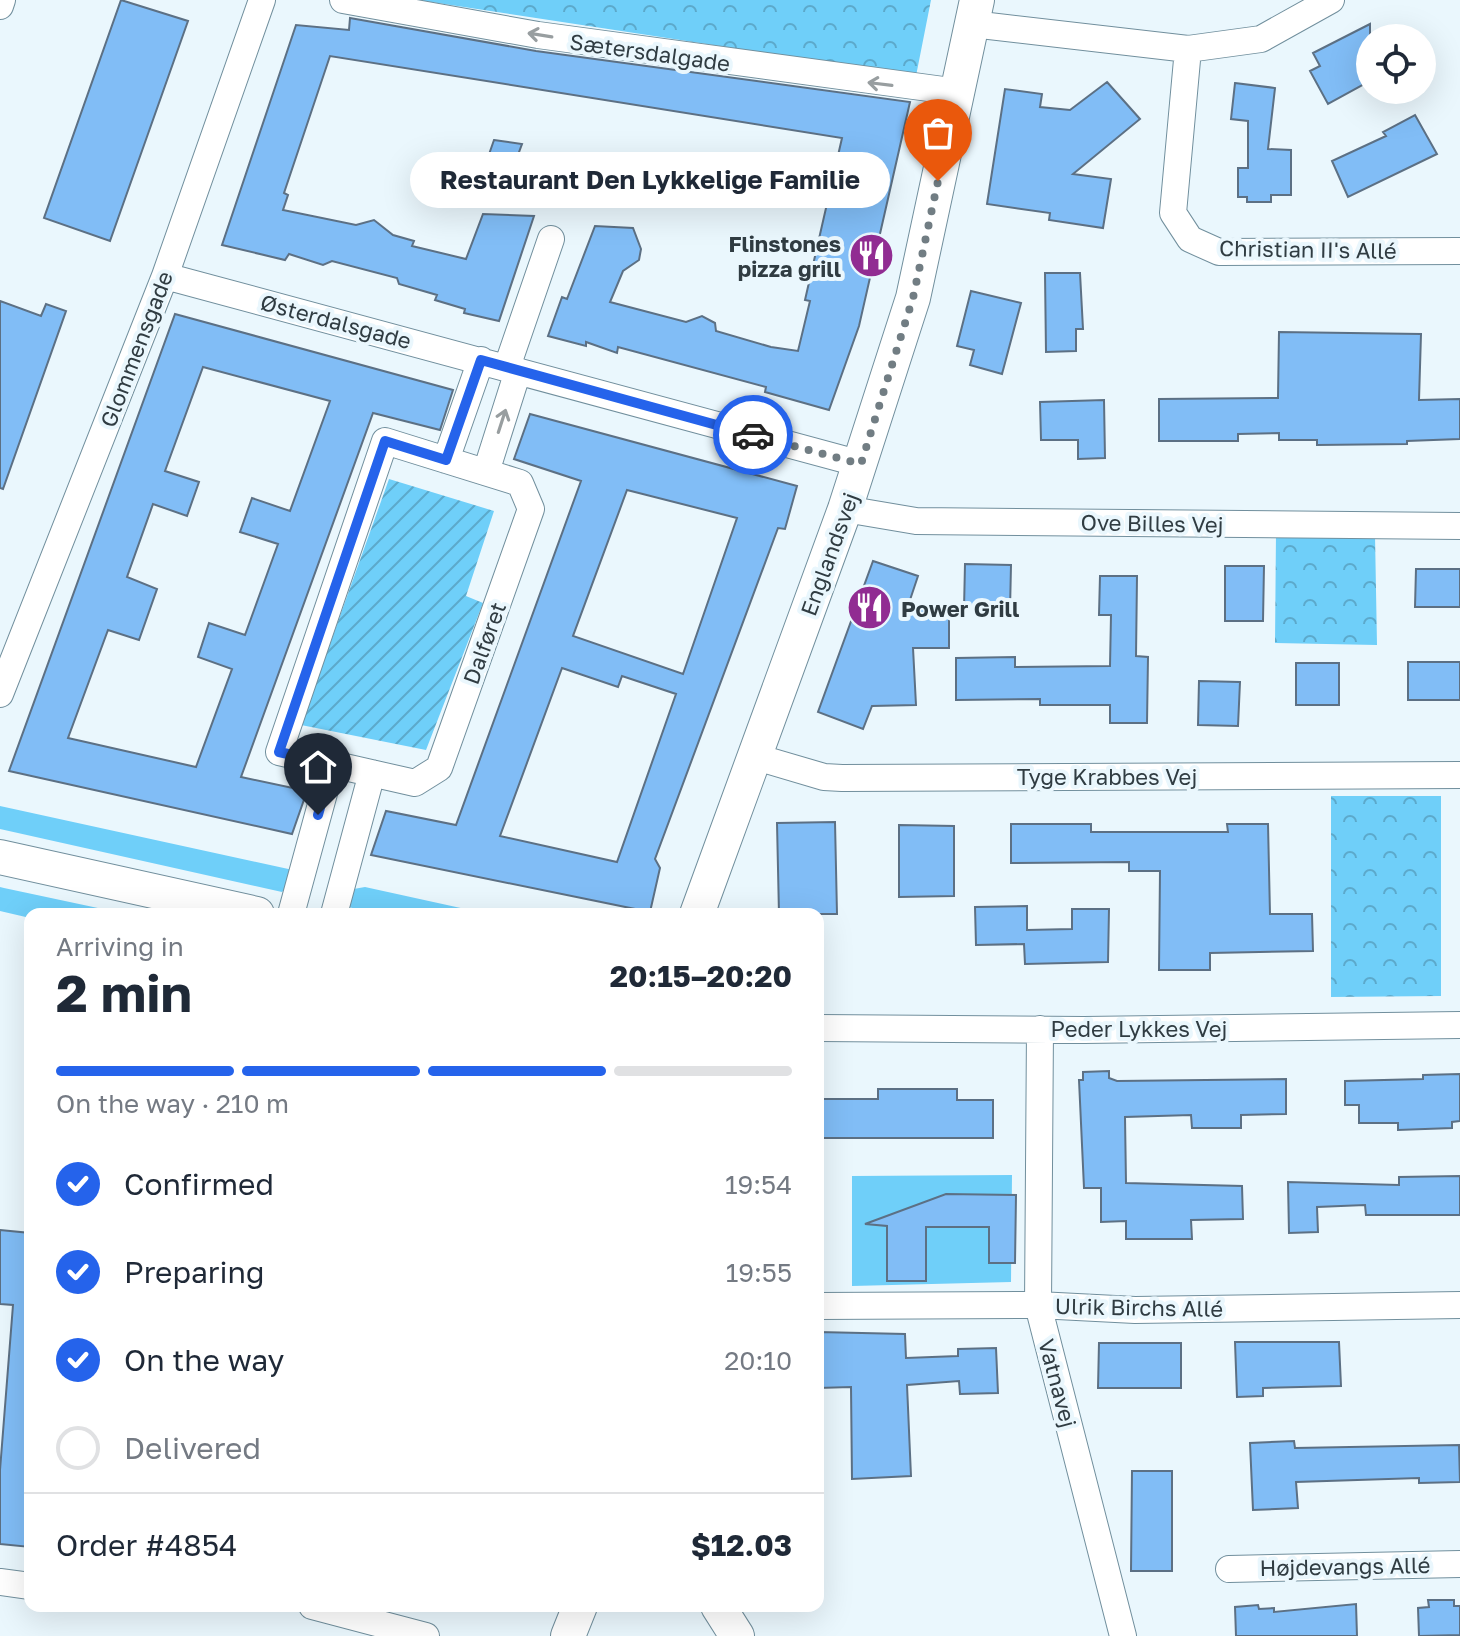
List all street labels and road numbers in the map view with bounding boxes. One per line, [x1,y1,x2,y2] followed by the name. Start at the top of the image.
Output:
[568,27,732,77] street label: Sætersdalgade
[1219,234,1397,264] street label: Christian II's Allé
[94,267,178,431] street label: Glommensgade
[258,288,414,354] street label: Østerdalsgade
[794,489,864,619] street label: Englandsvej
[1080,508,1224,538] street label: Ove Billes Vej
[457,598,511,688] street label: Dalføret
[1017,763,1197,790] street label: Tyge Krabbes Vej
[1051,1015,1227,1042] street label: Peder Lykkes Vej
[1055,1292,1223,1322] street label: Ulrik Birchs Allé
[1033,1336,1083,1430] street label: Vatnavej
[1259,1551,1431,1581] street label: Højdevangs Allé

